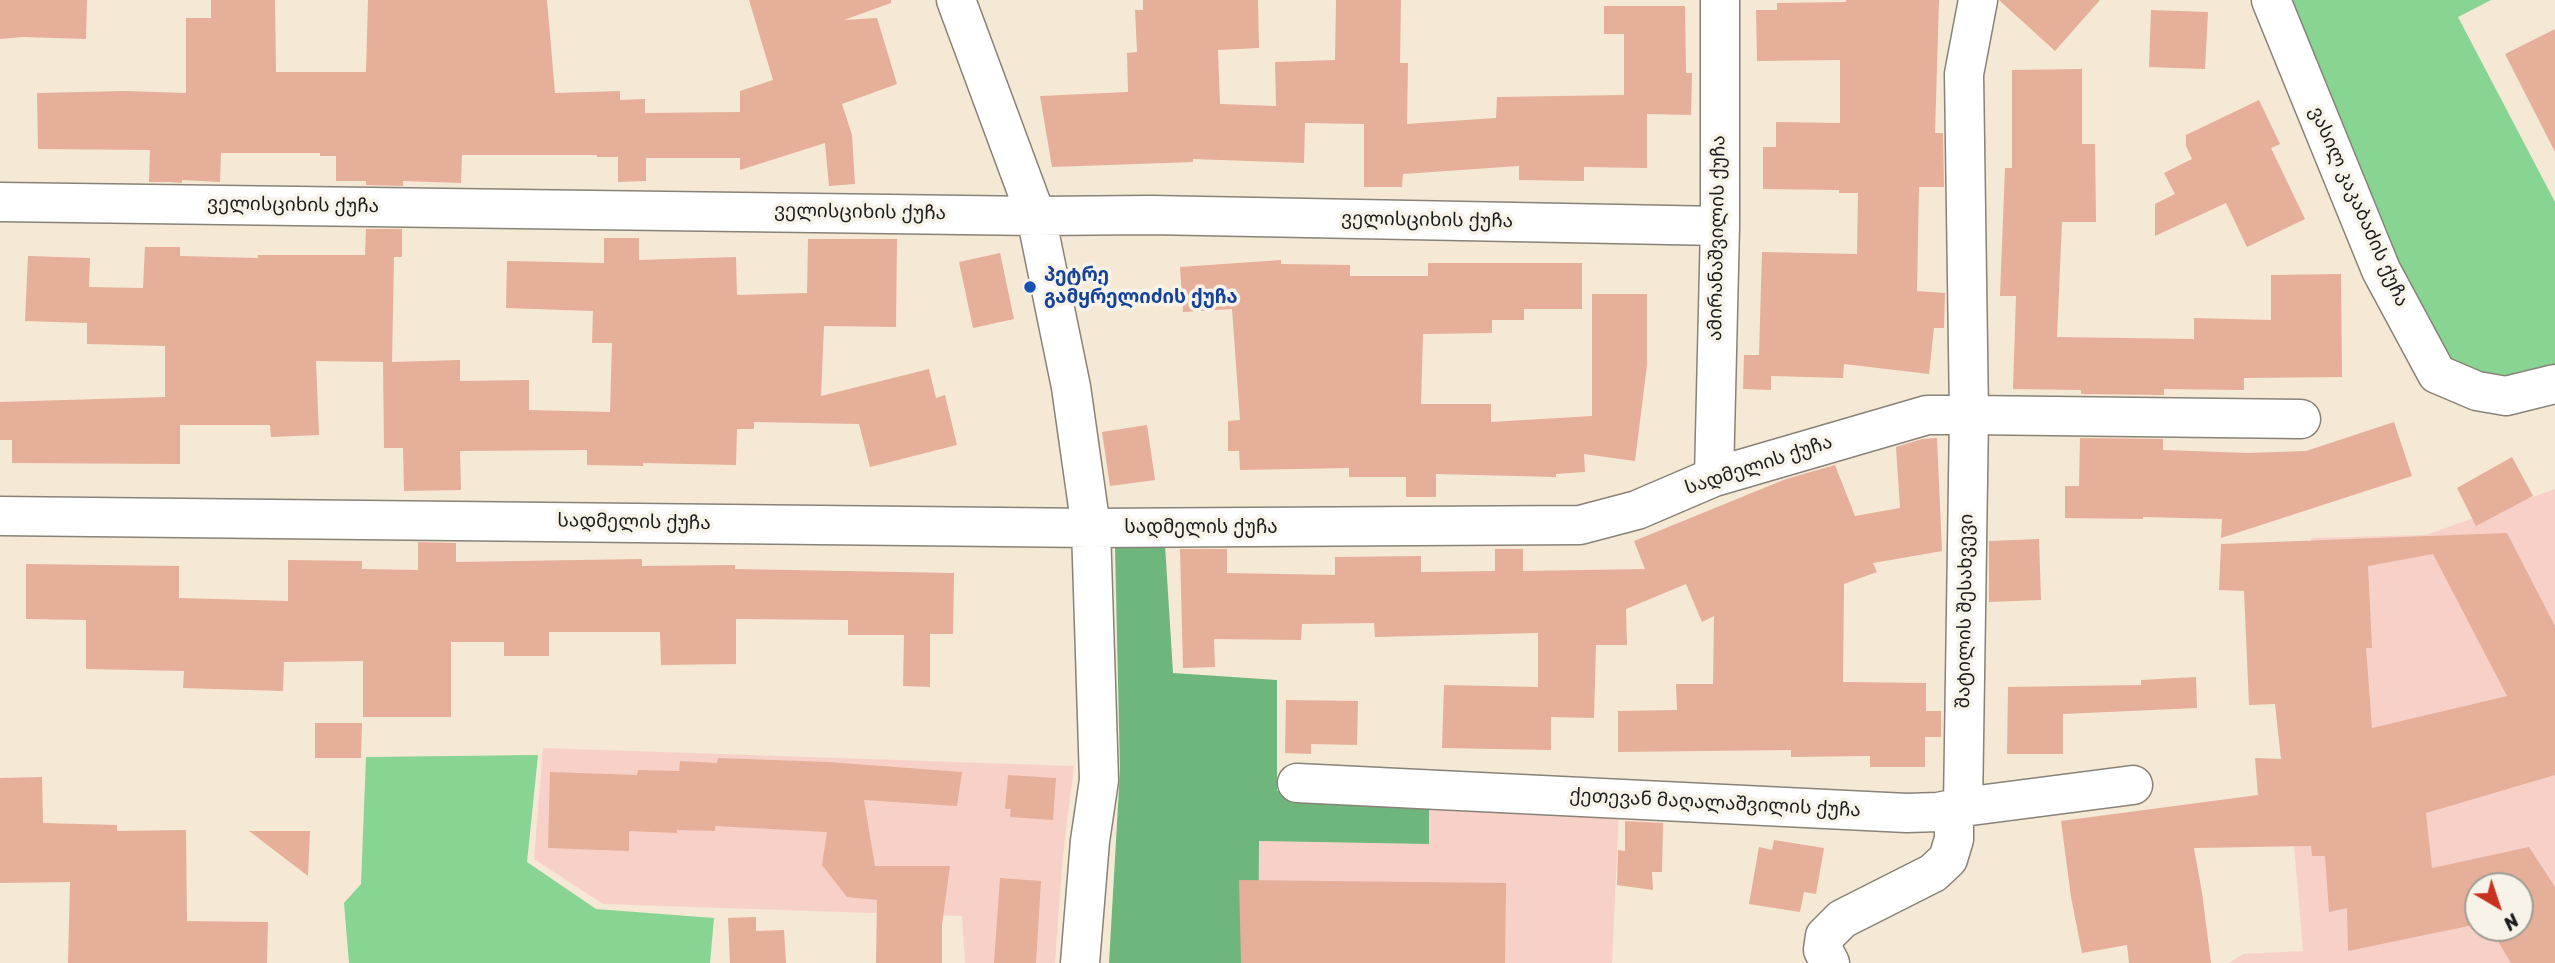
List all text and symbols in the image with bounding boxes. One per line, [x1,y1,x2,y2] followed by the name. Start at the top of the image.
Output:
[2304,103,2412,311] street label: ვასილ კაკაბაძის ქუჩა
[1705,135,1731,341] street label: ამირანაშვილის ქუჩა
[207,193,379,219] street label: ველისციხის ქუჩა
[774,200,946,226] street label: ველისციხის ქუჩა
[1341,208,1513,234] street label: ველისციხის ქუჩა
[1044,265,1238,309] place label: პეტრე გამყრელიძის ქუჩა
[1022,279,1038,295] marker: პეტრე გამყრელიძის ქუჩა
[1683,431,1835,501] street label: სადმელის ქუჩა
[557,510,711,536] street label: სადმელის ქუჩა
[1953,513,1979,709] street label: შატილის შესახვევი
[1124,517,1278,539] street label: სადმელის ქუჩა
[1569,785,1861,823] street label: ქეთევან მაღალაშვილის ქუჩა
[2464,872,2534,942] north arrow
[2496,905,2527,939] text: N

